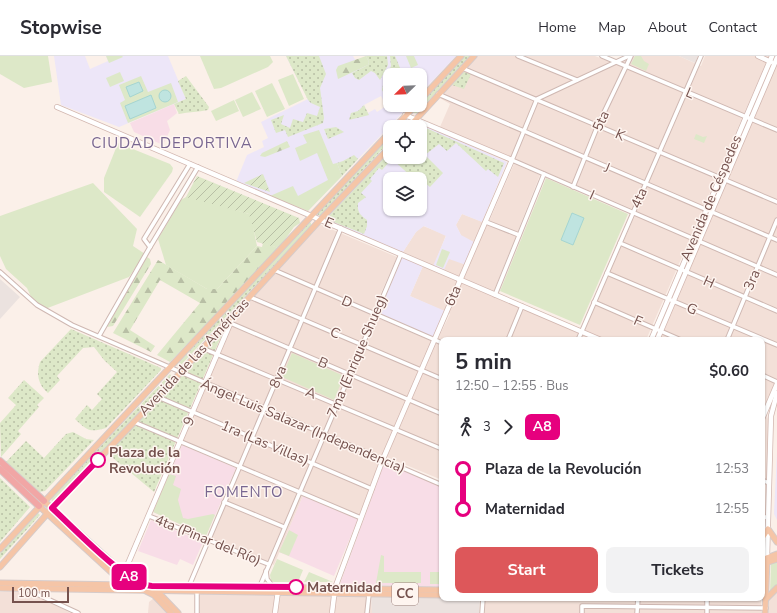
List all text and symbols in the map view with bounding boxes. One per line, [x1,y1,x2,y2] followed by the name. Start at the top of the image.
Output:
[20,15,102,41] text: Stopwise
[538,18,576,37] text: Home
[598,18,626,37] text: Map
[648,18,687,37] text: About
[709,18,757,37] text: Contact
[383,68,427,112] north arrow
[383,68,427,216] map controls
[683,83,698,103] street label: L
[588,108,614,134] street label: 5ta
[383,120,427,164] button: locate
[612,125,628,146] street label: K
[676,132,746,264] street label: Avenida de Céspedes
[91,133,253,153] district label: CIUDAD DEPORTIVA
[600,158,613,178] street label: J
[383,172,427,216] button: layers
[626,185,652,211] street label: 4ta
[586,186,598,204] street label: I
[322,213,336,233] street label: E
[739,267,765,293] street label: 3ra
[700,271,718,293] street label: H
[440,283,466,309] street label: 6ta
[339,291,355,313] street label: D
[323,292,391,420] street label: 7ma (Enrique Shueg)
[134,294,254,420] street label: Avenida de las Américas
[683,298,701,320] street label: G
[631,311,646,331] street label: F
[327,322,343,344] street label: C
[455,347,512,377] text: 5 min
[315,352,331,374] street label: B
[709,361,749,381] text: $0.60
[265,363,291,391] street label: 8va
[198,374,408,478] street label: Ángel Luis Salazar (Independencia)
[455,377,569,395] text: 12:50 – 12:55 · Bus
[303,382,319,404] street label: A
[179,413,199,429] street label: 9
[218,416,312,470] street label: 1ra (Las Villas)
[455,416,477,438] icon: walk
[497,416,519,438] icon: forward
[533,417,552,436] text: A8
[483,418,491,436] text: 3
[109,443,180,478] place label: Plaza de la Revolución
[90,452,106,468] marker: Plaza de la Revolución
[485,459,642,479] text: Plaza de la Revolución
[715,460,749,478] text: 12:53
[204,482,284,502] district label: FOMENTO
[485,499,565,519] text: Maternidad
[715,500,749,518] text: 12:55
[152,510,264,570] street label: 4ta (Pinar del Río)
[455,547,598,593] button: Start
[606,547,749,593] button: Tickets
[111,564,147,590] line badge: A8
[120,567,138,586] text: A8
[307,578,381,597] place label: Maternidad
[288,579,304,595] marker: Maternidad
[392,583,418,605] road number: CC
[12,585,69,604] scale bar
[18,586,50,601] text: 100 m

